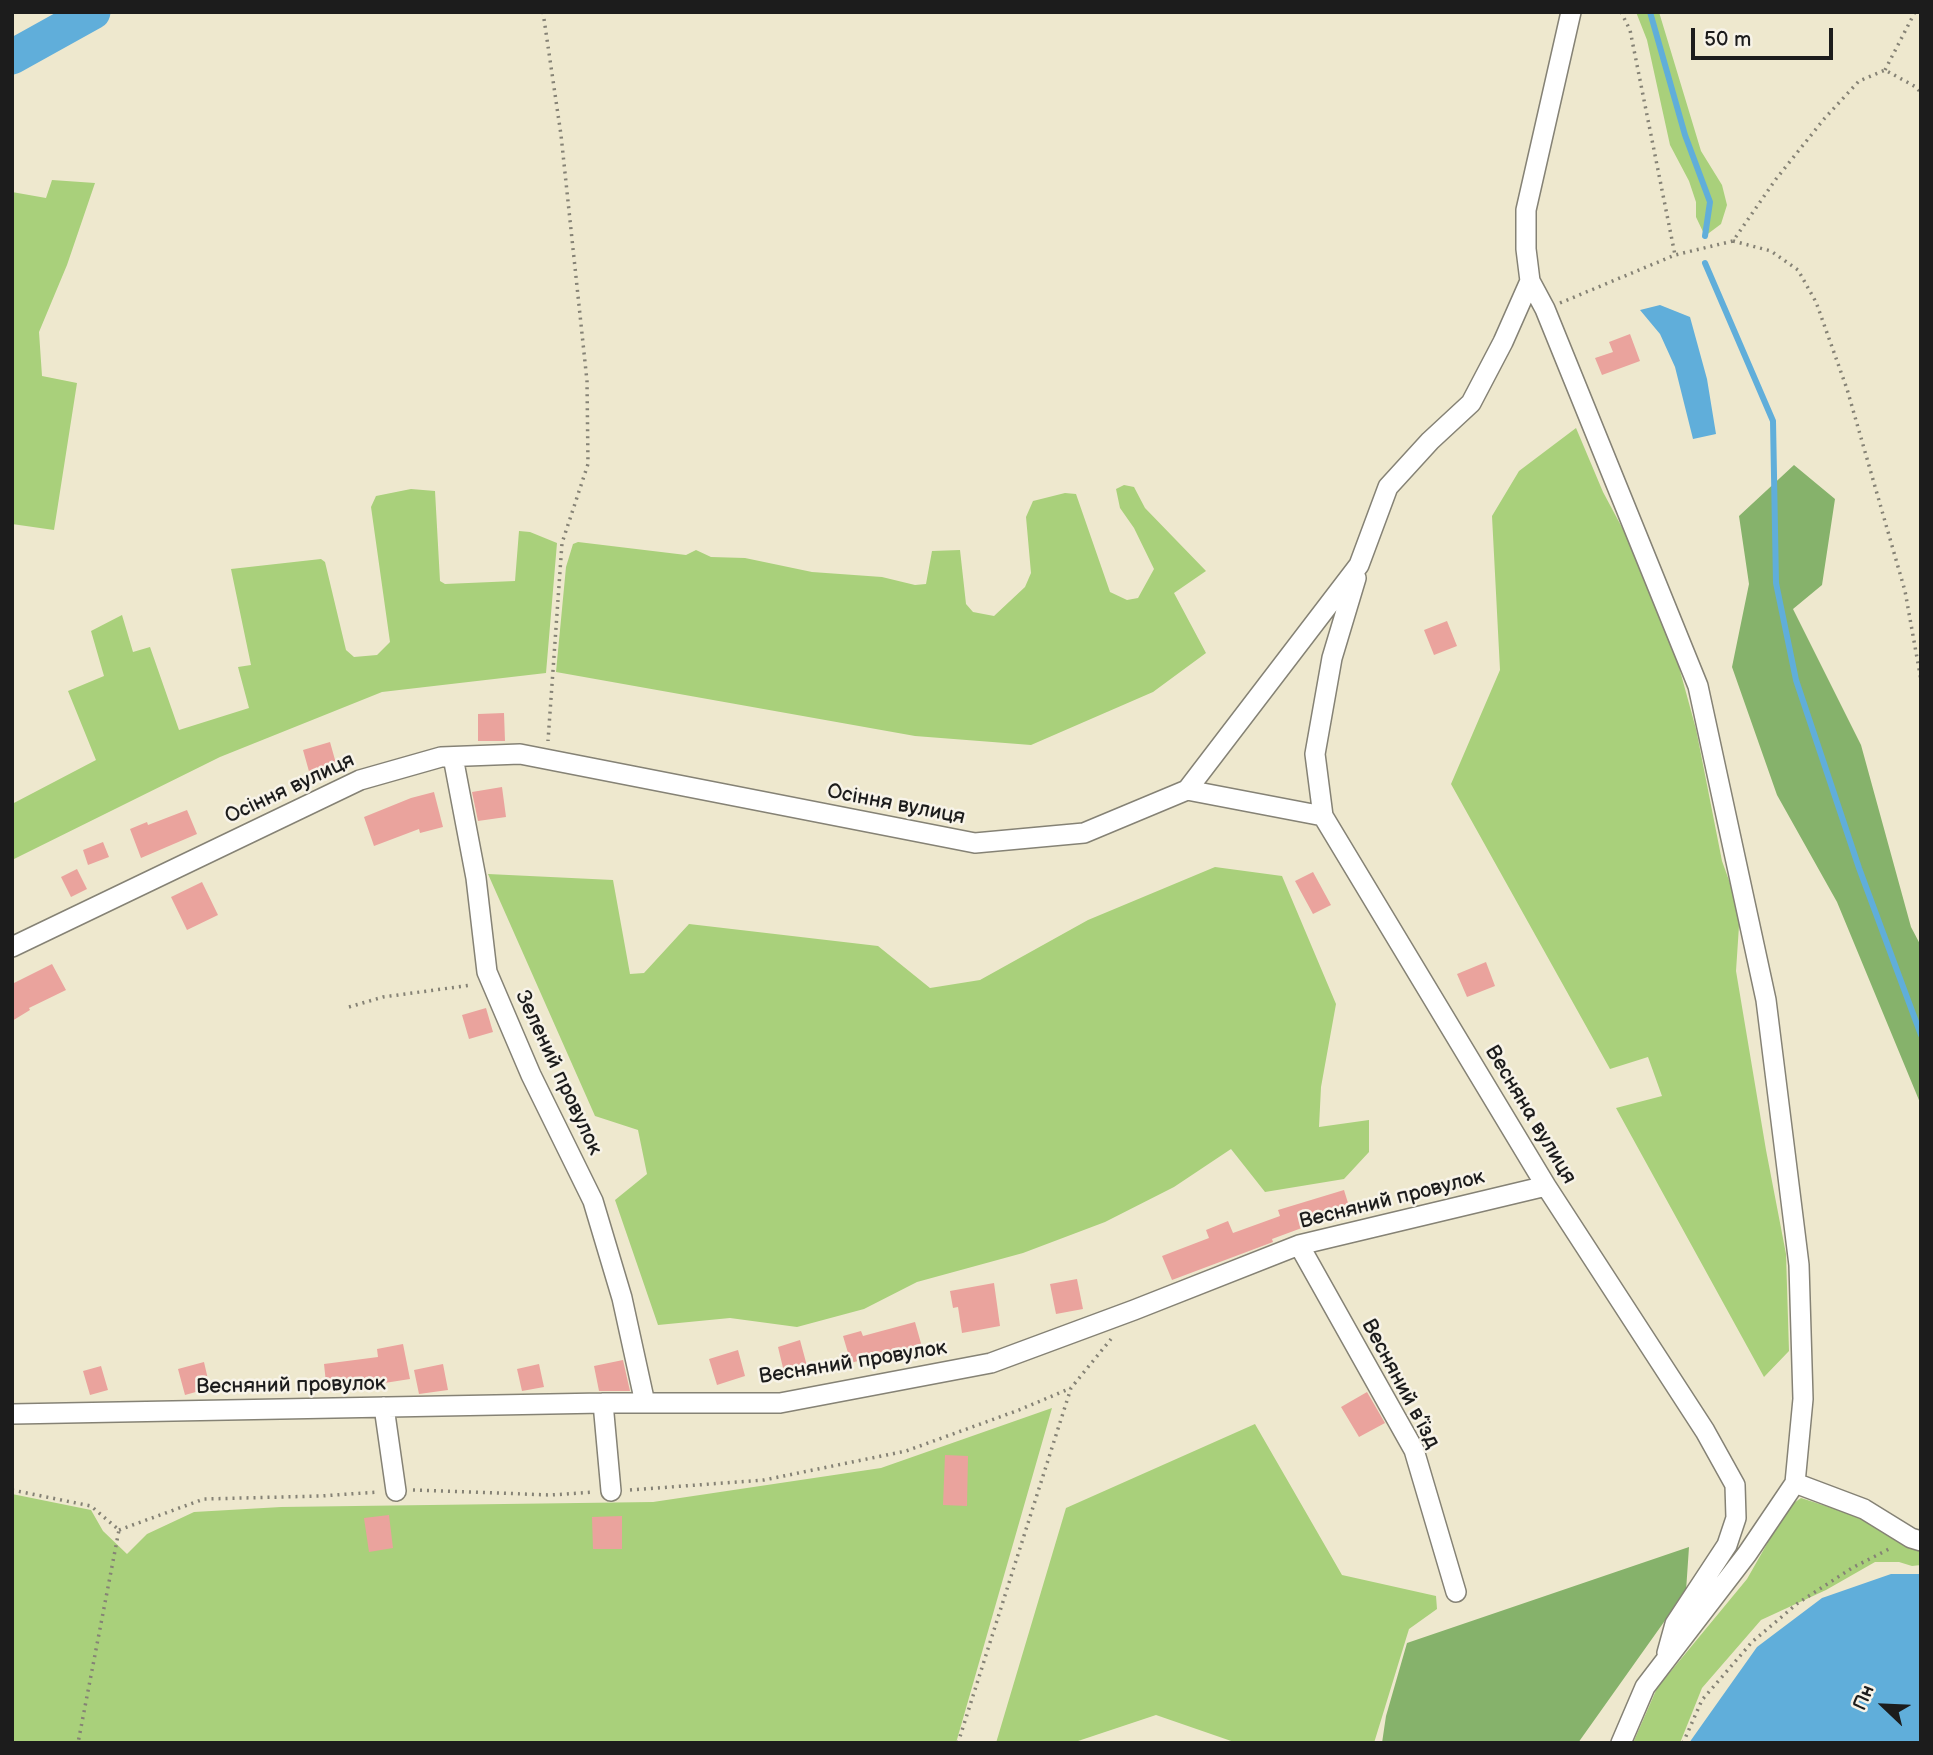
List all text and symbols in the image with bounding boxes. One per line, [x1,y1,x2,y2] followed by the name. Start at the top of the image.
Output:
[1695,14,1837,58] scale bar
[1704,27,1751,52] text: 50 m
[221,748,359,830] street label: Осіння вулиця
[825,779,967,831] street label: Осіння вулиця
[509,987,607,1159] street label: Зелений провулок
[1479,1041,1581,1189] street label: Весняна вулиця
[1297,1165,1487,1235] street label: Весняний провулок
[1355,1315,1445,1453] street label: Весняний в’їзд
[757,1336,949,1390] street label: Весняний провулок
[196,1372,386,1400] street label: Весняний провулок
[1849,1671,1919,1741] north arrow
[1849,1681,1880,1714] text: Пн

